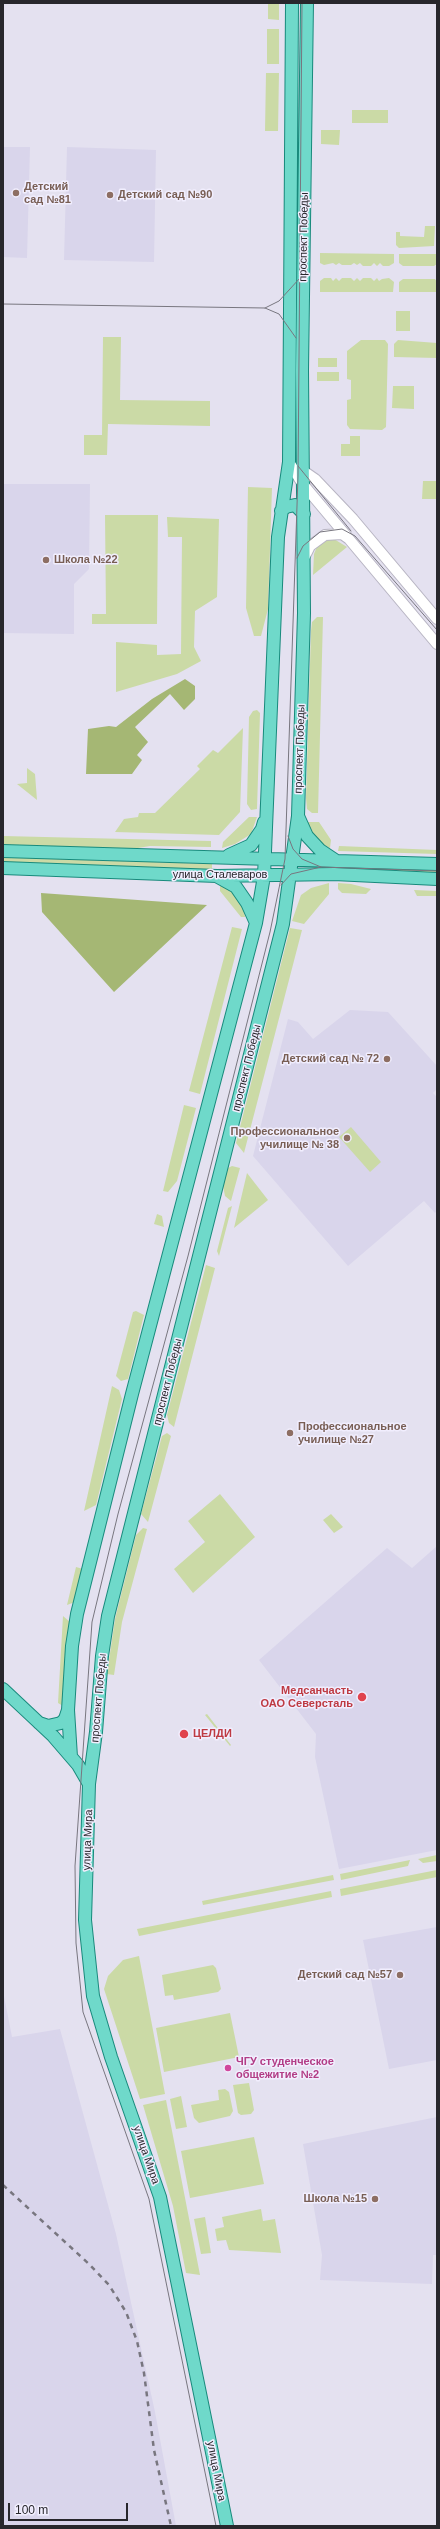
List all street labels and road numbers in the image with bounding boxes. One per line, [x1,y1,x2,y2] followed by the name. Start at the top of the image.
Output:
[297,192,311,282] street label: проспект Победы
[292,704,308,794] street label: проспект Победы
[173,868,267,882] street label: улица Сталеваров
[230,1023,264,1113] street label: проспект Победы
[151,1337,185,1427] street label: проспект Победы
[89,1653,109,1743] street label: проспект Победы
[80,1809,96,1871] street label: улица Мира
[130,2124,162,2186] street label: улица Мира
[204,2440,228,2502] street label: улица Мира

